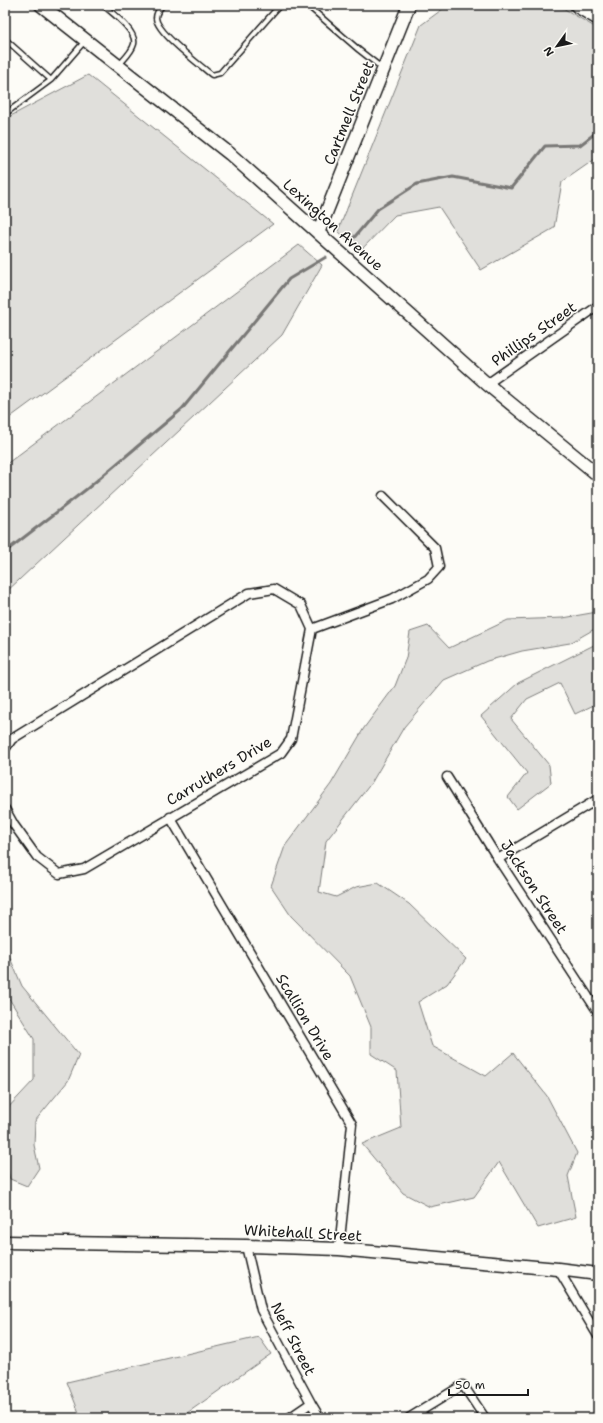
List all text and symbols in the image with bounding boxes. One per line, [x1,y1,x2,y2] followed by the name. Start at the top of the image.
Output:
[537,26,577,66] north arrow
[540,43,558,59] text: N
[319,58,379,168] street label: Cartmell Street
[278,175,388,275] street label: Lexington Avenue
[487,297,581,371] street label: Phillips Street
[163,732,275,810] street label: Carruthers Drive
[496,836,572,938] street label: Jackson Street
[271,970,339,1064] street label: Scallion Drive
[243,1220,363,1246] street label: Whitehall Street
[266,1299,320,1379] street label: Neff Street
[449,1371,528,1397] scale bar
[455,1377,485,1393] text: 50 m

